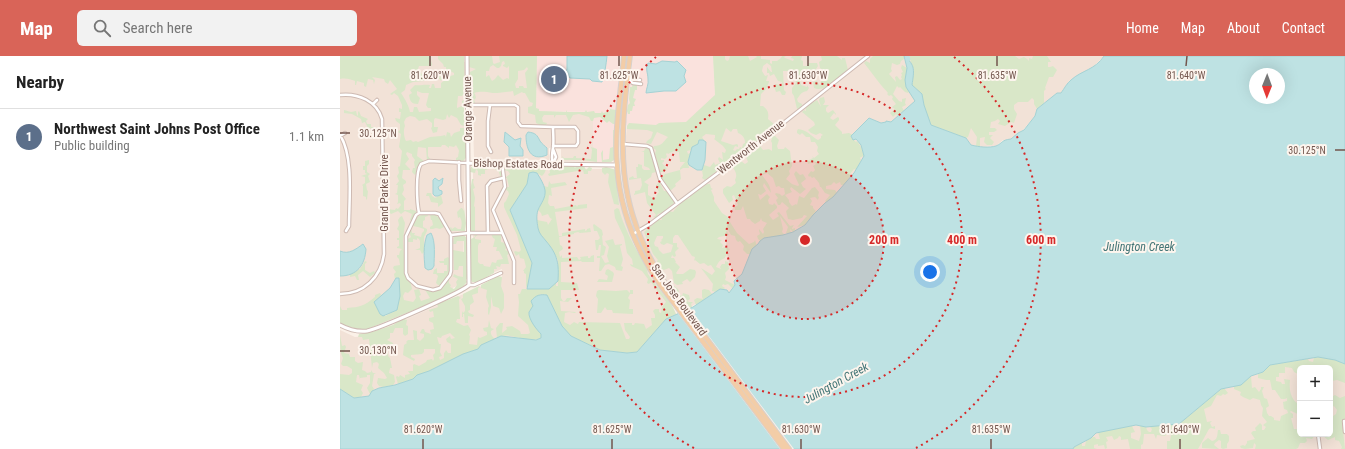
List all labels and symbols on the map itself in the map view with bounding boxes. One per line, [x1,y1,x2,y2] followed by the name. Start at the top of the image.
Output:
[541,64,567,94] pin: 1
[1249,68,1285,104] north arrow
[411,70,450,81] text: 81.620°W
[600,70,639,81] text: 81.625°W
[789,70,828,81] text: 81.630°W
[978,70,1017,81] text: 81.635°W
[1167,70,1206,81] text: 81.640°W
[461,76,475,142] street label: Orange Avenue
[715,117,787,177] street label: Wentworth Avenue
[359,128,397,139] text: 30.125°N
[1288,145,1326,156] text: 30.125°N
[378,154,391,232] street label: Grand Parke Drive
[473,157,563,171] street label: Bishop Estates Road
[798,233,812,247] centre of rings
[869,233,899,247] text: 200 m
[947,233,977,247] text: 400 m
[1026,233,1056,247] text: 600 m
[1103,240,1176,254] water label: Julington Creek
[649,262,709,338] street label: San Jose Boulevard
[920,262,940,282] your location
[359,345,397,356] text: 30.130°N
[801,359,871,407] water label: Julington Creek
[404,424,443,435] text: 81.620°W
[593,424,632,435] text: 81.625°W
[782,424,821,435] text: 81.630°W
[972,424,1011,435] text: 81.635°W
[1161,424,1200,435] text: 81.640°W

